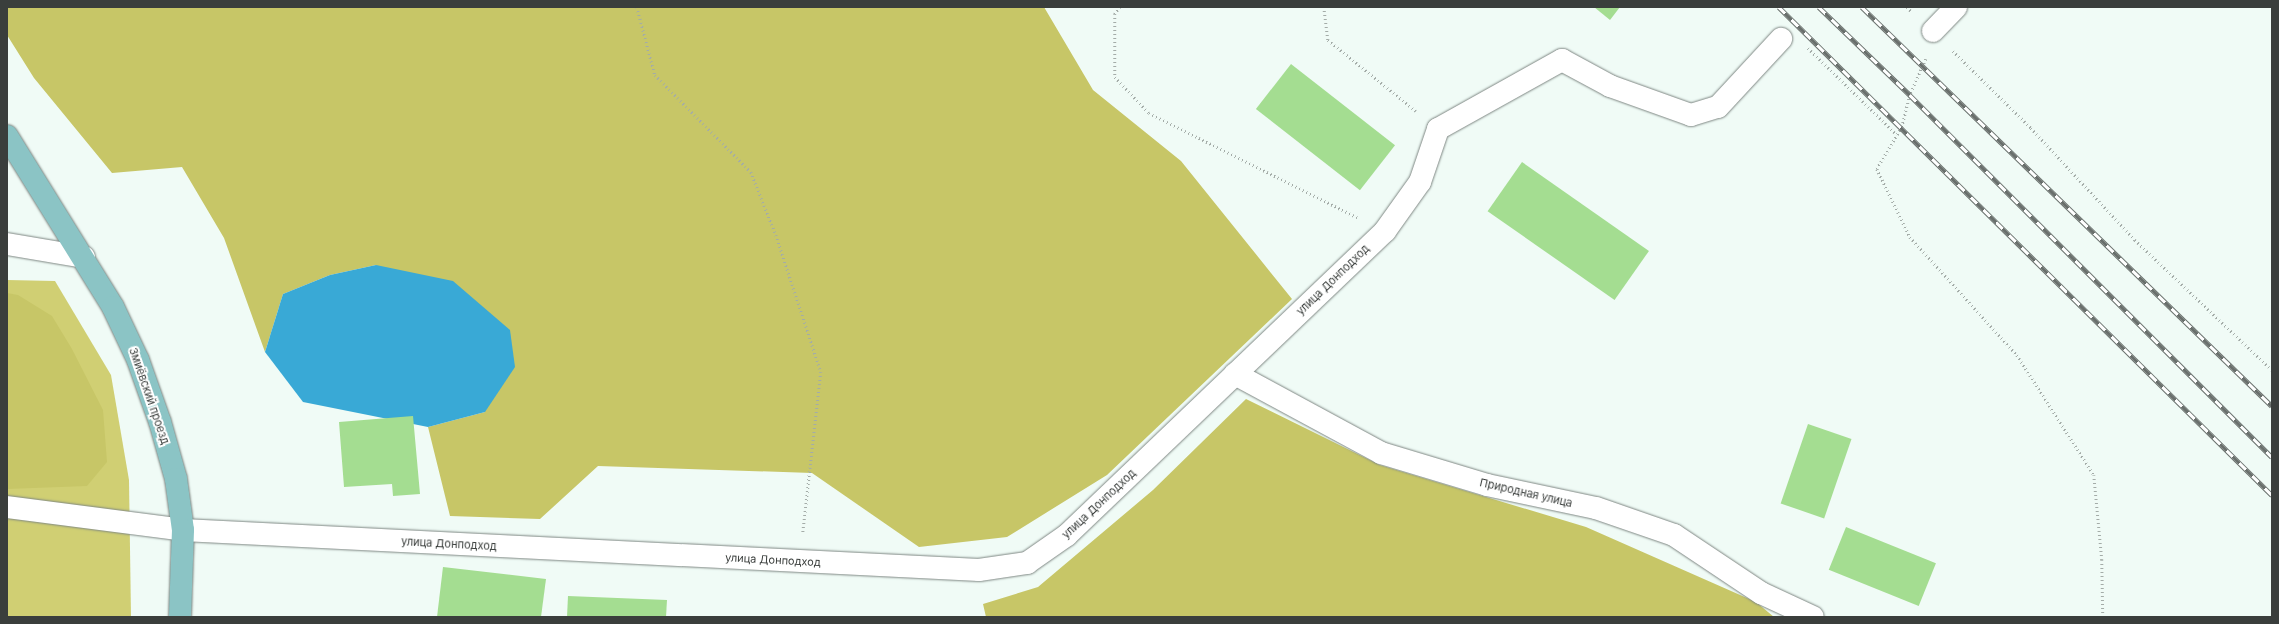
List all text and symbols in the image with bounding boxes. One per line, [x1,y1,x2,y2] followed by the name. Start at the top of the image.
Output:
[1294,242,1372,318] street label: улица Донподход
[126,346,172,446] street label: Змиёвский проезд
[1060,467,1138,541] street label: улица Донподход
[1478,476,1574,510] street label: Природная улица
[401,535,497,553] street label: улица Донподход
[725,551,821,569] street label: улица Донподход

